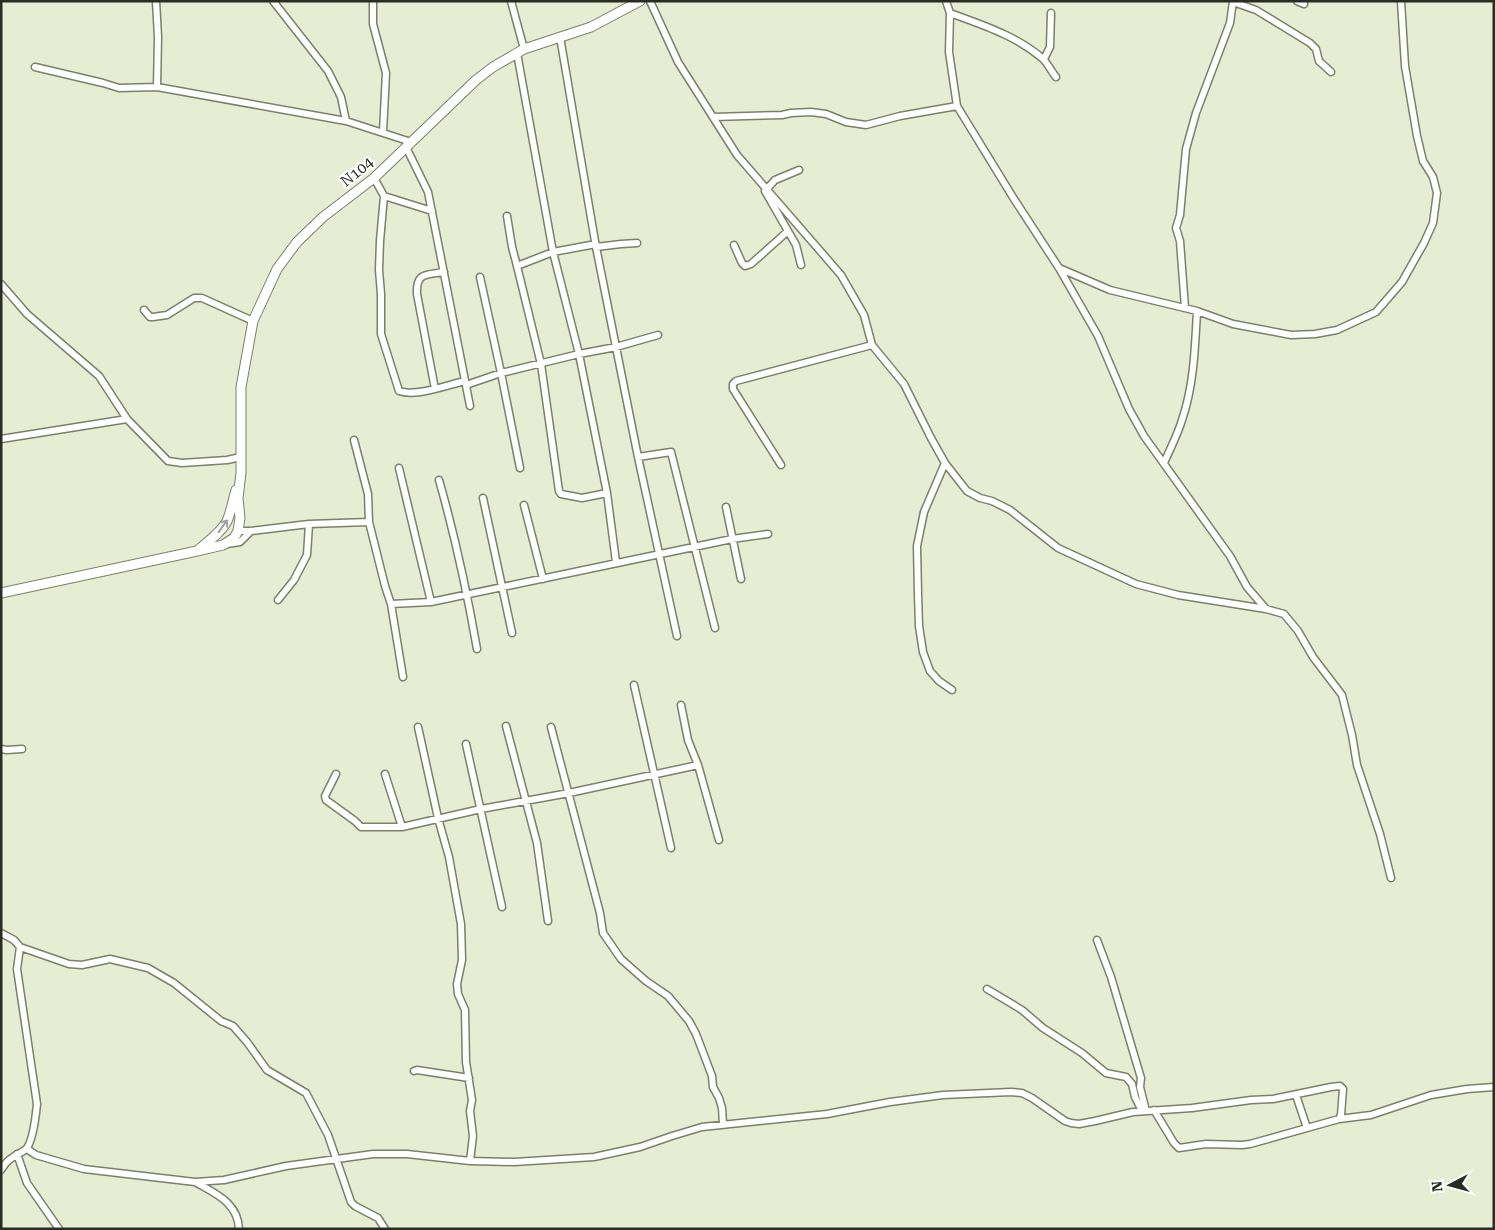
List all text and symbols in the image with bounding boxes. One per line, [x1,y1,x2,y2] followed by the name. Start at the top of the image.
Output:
[337,153,378,191] street label: N104
[218,519,228,533] one-way arrow
[1425,1160,1475,1210] north arrow
[1429,1180,1446,1193] text: N

